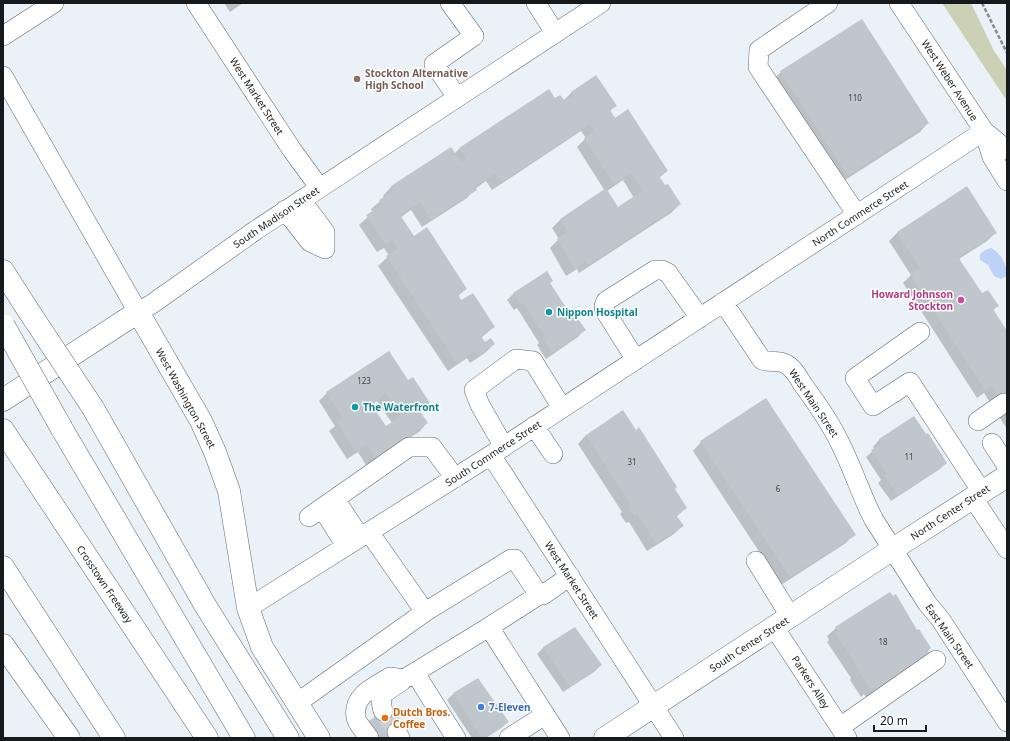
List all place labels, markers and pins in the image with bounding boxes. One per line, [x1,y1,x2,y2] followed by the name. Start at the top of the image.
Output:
[365,66,468,92] place label: Stockton Alternative High School
[352,74,362,84] marker: Stockton Alternative High School
[871,287,953,313] place label: Howard Johnson Stockton
[956,295,966,305] marker: Howard Johnson Stockton
[557,305,638,319] place label: Nippon Hospital
[544,307,554,317] marker: Nippon Hospital
[363,400,440,414] place label: The Waterfront
[350,402,360,412] marker: The Waterfront
[489,700,530,714] place label: 7-Eleven
[476,702,486,712] marker: 7-Eleven
[393,705,451,731] place label: Dutch Bros. Coffee
[380,713,390,723] marker: Dutch Bros. Coffee

